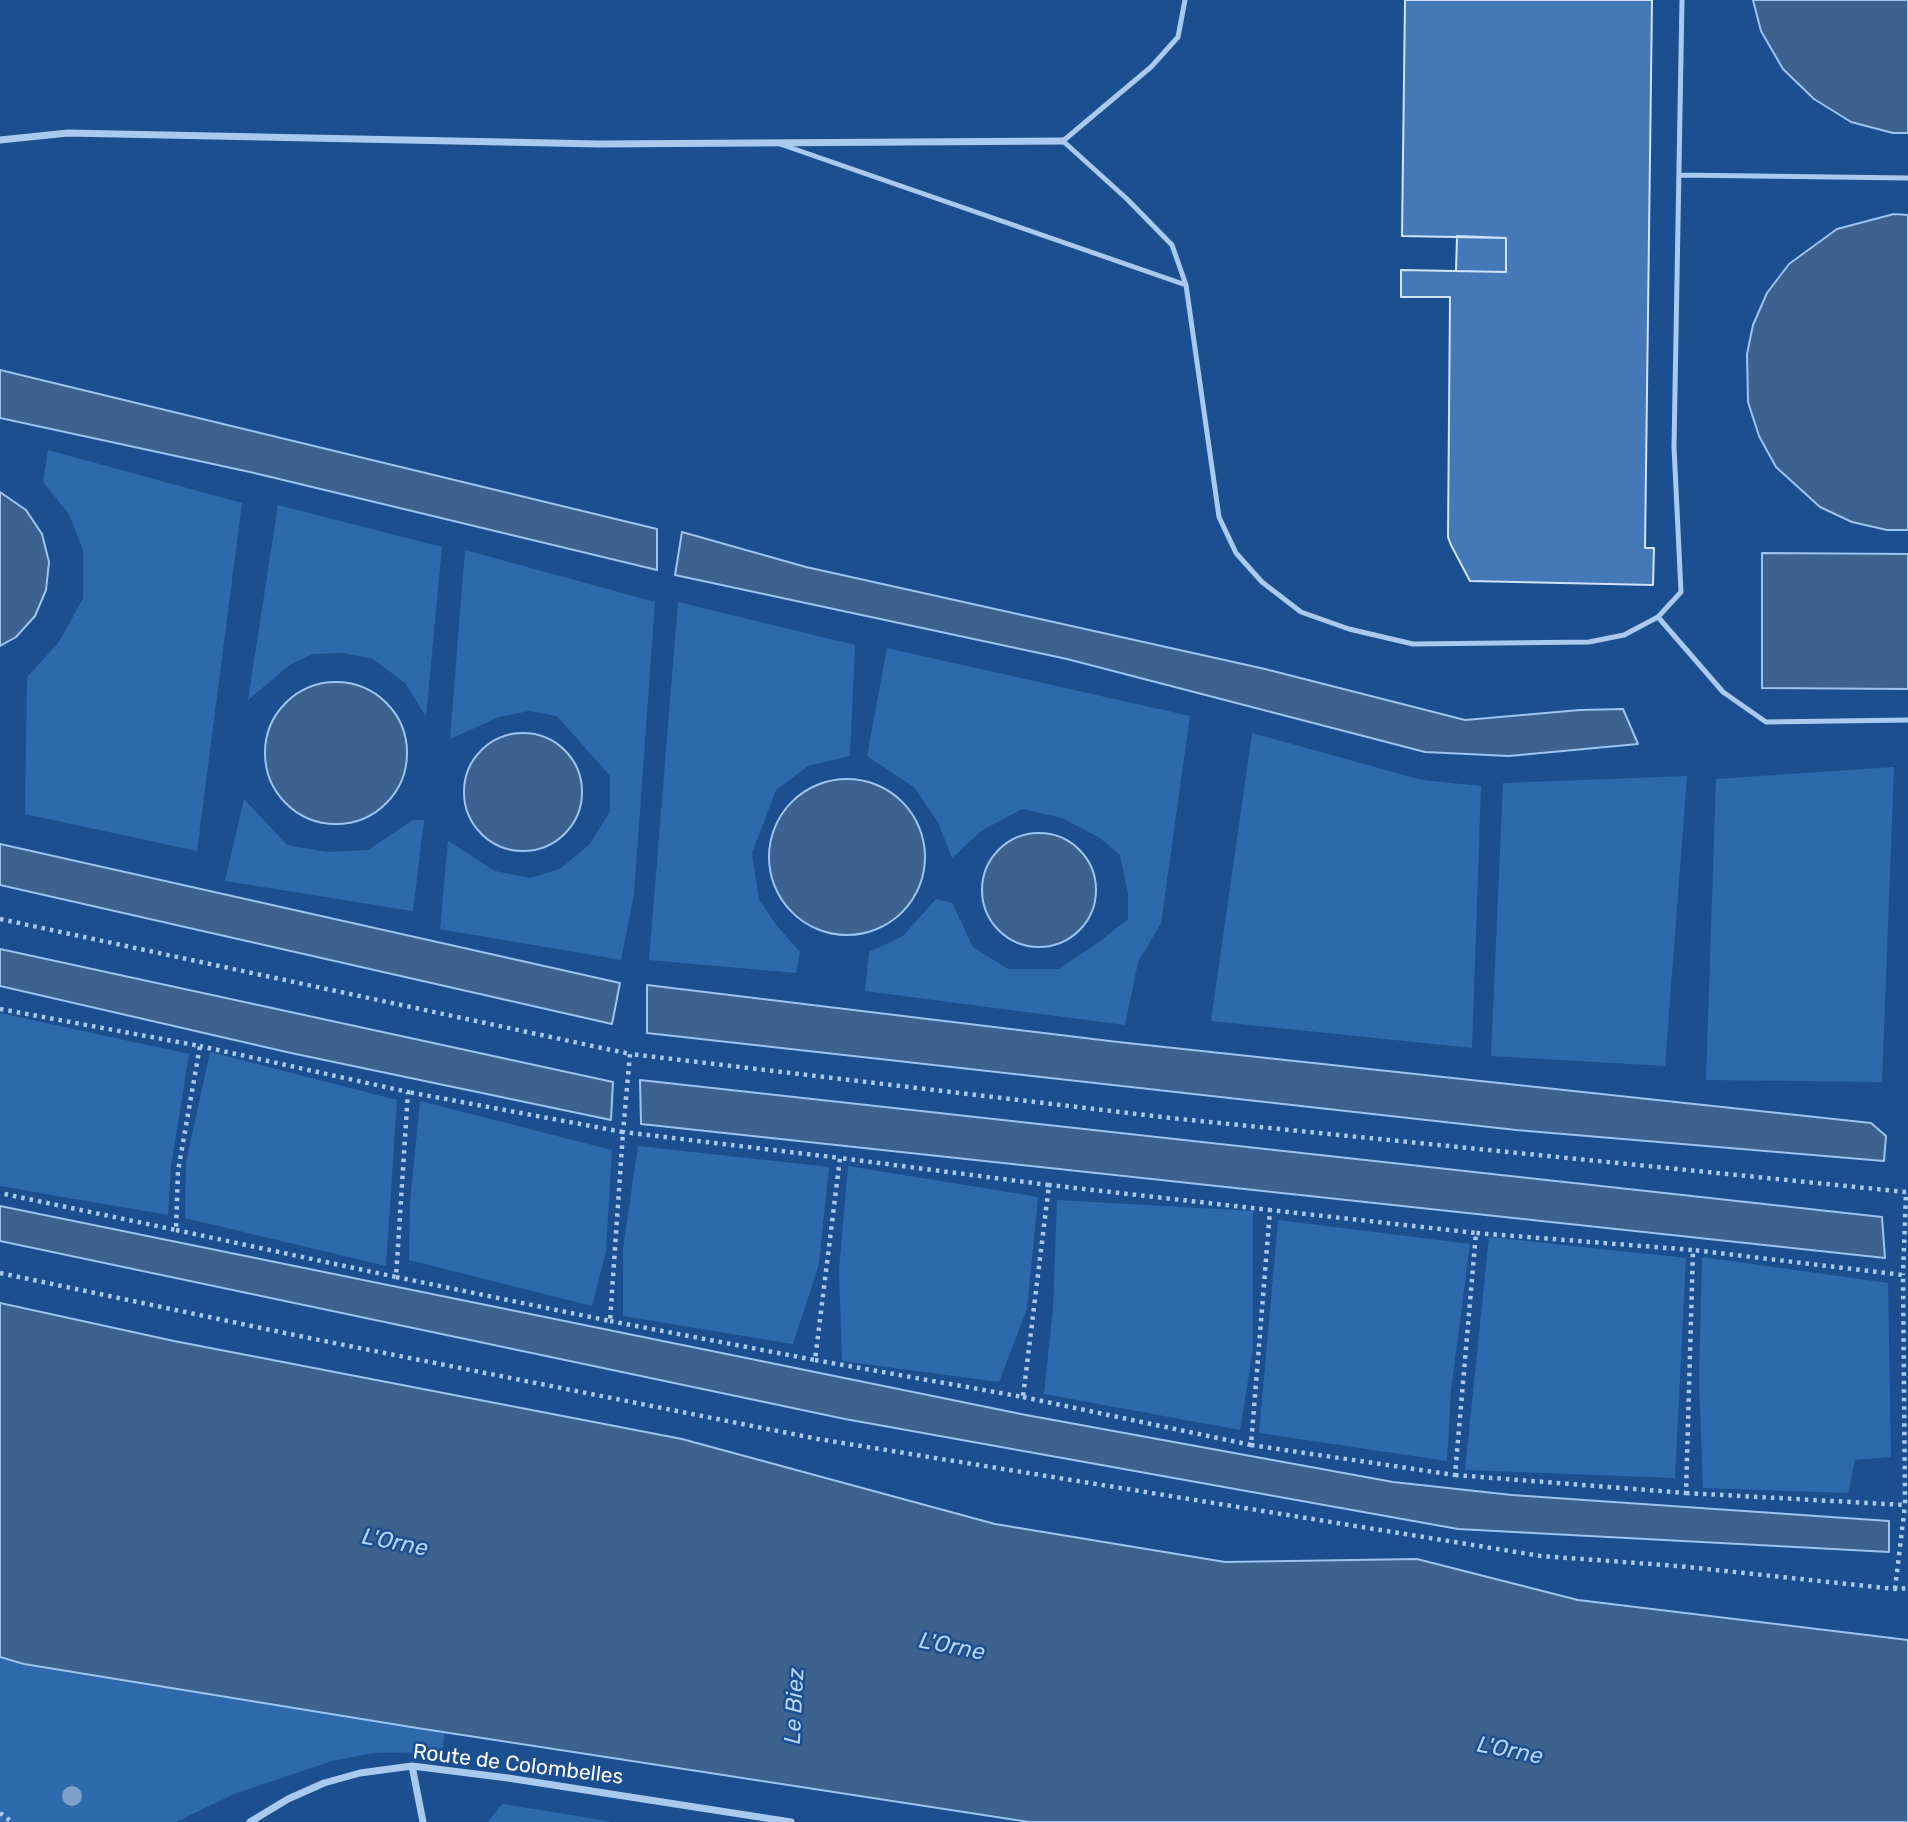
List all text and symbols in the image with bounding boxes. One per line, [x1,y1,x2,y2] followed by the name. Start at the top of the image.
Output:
[360,1523,430,1563] water label: L'Orne
[917,1627,987,1667] water label: L'Orne
[779,1667,811,1745] water label: Le Biez
[1475,1731,1545,1771] water label: L'Orne
[411,1740,625,1790] street label: Route de Colombelles

